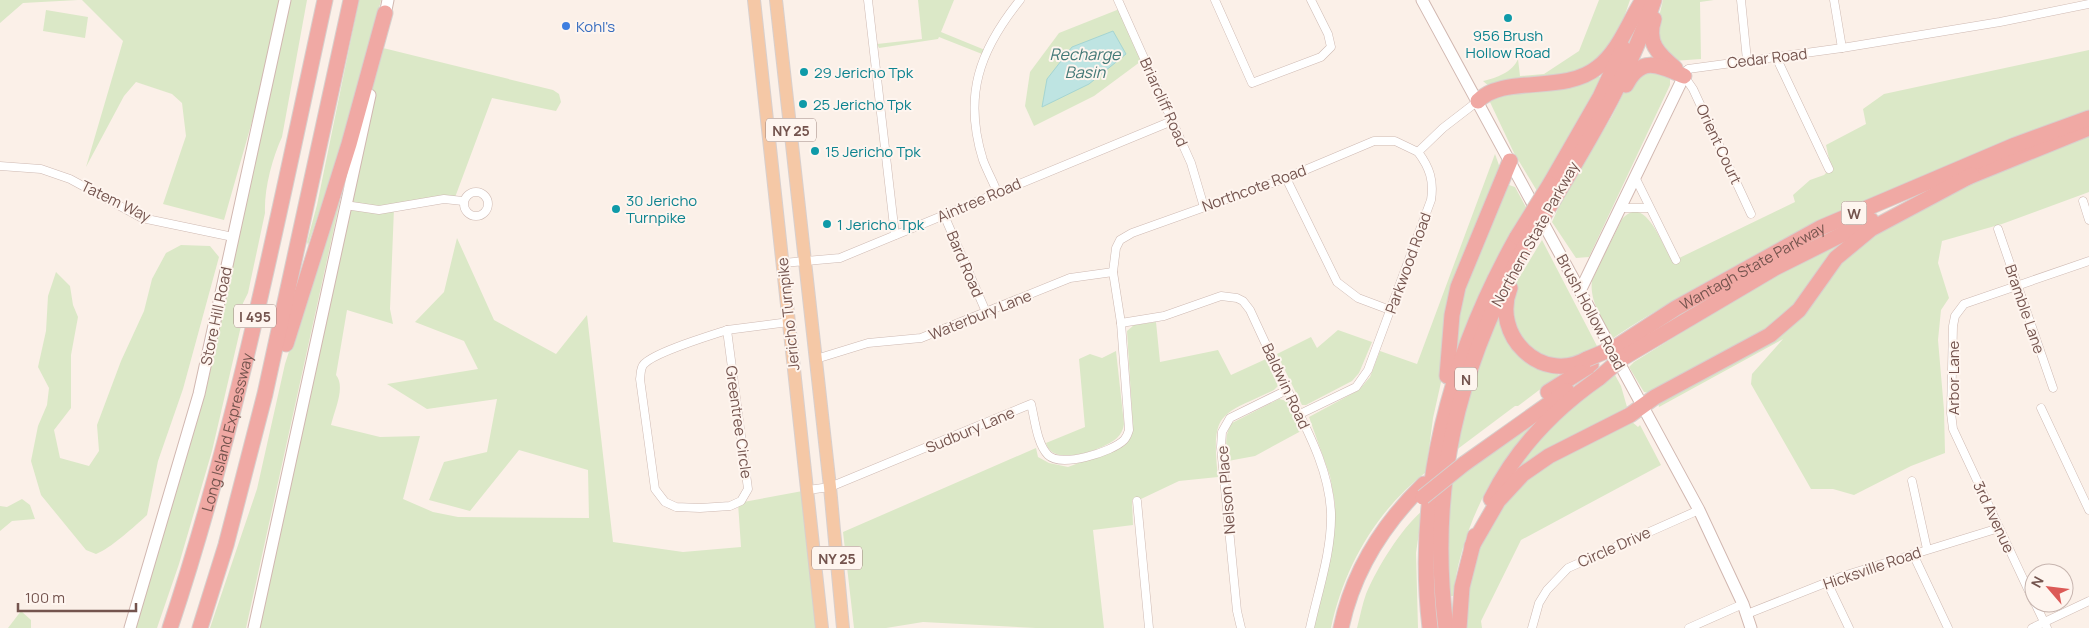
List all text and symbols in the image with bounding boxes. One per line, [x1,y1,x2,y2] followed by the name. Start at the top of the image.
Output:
[1502,12,1514,24] marker: 956 Brush Hollow Road
[576,16,615,37] place label: Kohl's
[560,20,572,32] marker: Kohl's
[1466,25,1550,63] place label: 956 Brush Hollow Road
[1050,43,1122,83] water label: Recharge Basin
[1726,43,1808,73] street label: Cedar Road
[1135,54,1193,150] street label: Briarcliff Road
[814,62,914,83] place label: 29 Jericho Tpk
[798,66,810,78] marker: 29 Jericho Tpk
[813,94,912,115] place label: 25 Jericho Tpk
[797,98,809,110] marker: 25 Jericho Tpk
[1691,101,1747,187] street label: Orient Court
[766,118,816,142] road number: NY 25
[825,141,921,162] place label: 15 Jericho Tpk
[809,145,821,157] marker: 15 Jericho Tpk
[1486,157,1584,311] street label: Northern State Parkway
[1199,159,1309,217] street label: Northcote Road
[934,173,1024,227] street label: Aintree Road
[78,175,155,227] street label: Tatem Way
[626,190,697,228] place label: 30 Jericho Turnpike
[1842,202,1866,224] road number: W
[610,203,622,215] marker: 30 Jericho Turnpike
[1380,209,1436,317] street label: Parkwood Road
[837,214,925,235] place label: 1 Jericho Tpk
[1676,217,1828,314] street label: Wantagh State Parkway
[821,218,833,230] marker: 1 Jericho Tpk
[942,228,988,300] street label: Bard Road
[1552,251,1630,373] street label: Brush Hollow Road
[772,256,804,372] street label: Jericho Turnpike
[2000,262,2050,357] street label: Bramble Lane
[195,265,237,367] street label: Store Hill Road
[925,285,1035,345] street label: Waterbury Lane
[234,304,276,328] road number: I 495
[1257,340,1315,432] street label: Baldwin Road
[1943,340,1964,415] street label: Arbor Lane
[196,351,257,514] street label: Long Island Expressway
[721,364,757,480] street label: Greentree Circle
[1455,368,1477,390] road number: N
[922,402,1018,458] street label: Sudbury Lane
[1212,445,1240,535] street label: Nelson Place
[1968,478,2020,556] street label: 3rd Avenue
[1574,521,1654,572] street label: Circle Drive
[1820,541,1924,595] street label: Hicksville Road
[812,546,862,570] road number: NY 25
[2024,563,2074,613] north arrow
[2026,573,2048,591] text: N
[18,580,135,612] scale bar
[25,587,65,608] text: 100 m

